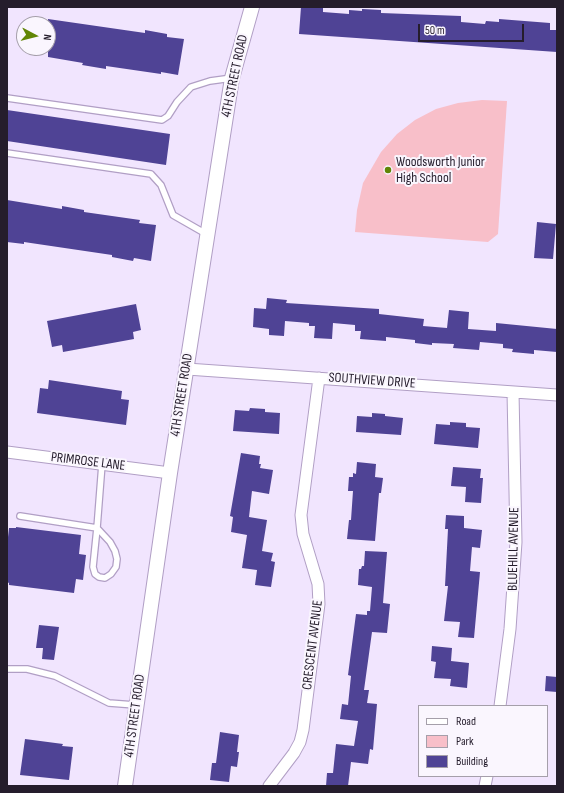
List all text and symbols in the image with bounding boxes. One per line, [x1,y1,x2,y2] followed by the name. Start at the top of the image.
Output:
[16,16,56,56] north arrow
[420,16,526,42] scale bar
[425,23,445,38] text: 50 m
[218,33,252,119] street label: 4TH STREET ROAD
[41,34,54,41] text: N
[396,154,485,186] place label: Woodsworth Junior High School
[383,165,393,175] marker: Woodsworth Junior High School
[167,352,197,438] street label: 4TH STREET ROAD
[328,370,416,392] street label: SOUTHVIEW DRIVE
[50,449,126,475] street label: PRIMROSE LANE
[505,507,523,591] street label: BLUEHILL AVENUE
[299,599,327,691] street label: CRESCENT AVENUE
[121,673,149,759] street label: 4TH STREET ROAD
[418,705,548,777] legend
[456,714,476,729] text: Road
[456,734,474,749] text: Park
[456,754,488,769] text: Building

